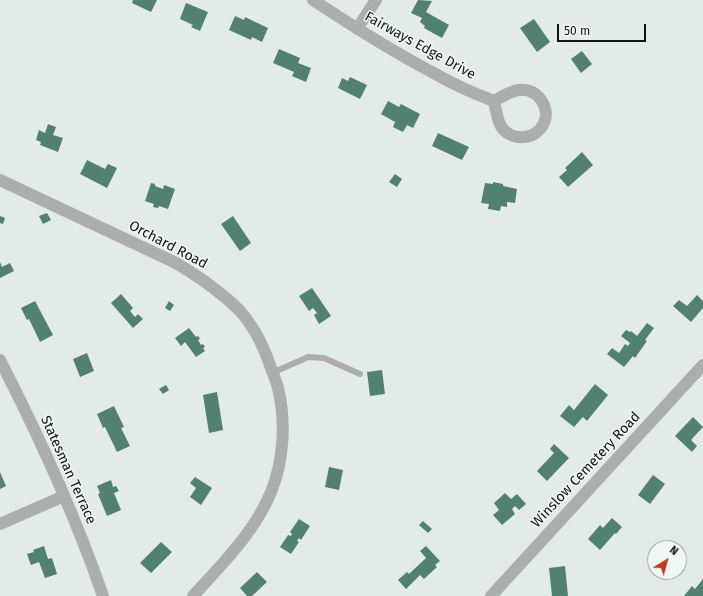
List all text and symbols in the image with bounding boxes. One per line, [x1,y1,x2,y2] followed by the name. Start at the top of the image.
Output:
[362,9,478,83] street label: Fairways Edge Drive
[559,16,648,42] scale bar
[564,24,590,38] text: 50 m
[126,217,210,273] street label: Orchard Road
[528,409,644,531] street label: Winslow Cemetery Road
[37,413,99,527] street label: Statesman Terrace
[647,540,687,580] north arrow
[667,543,681,558] text: N

